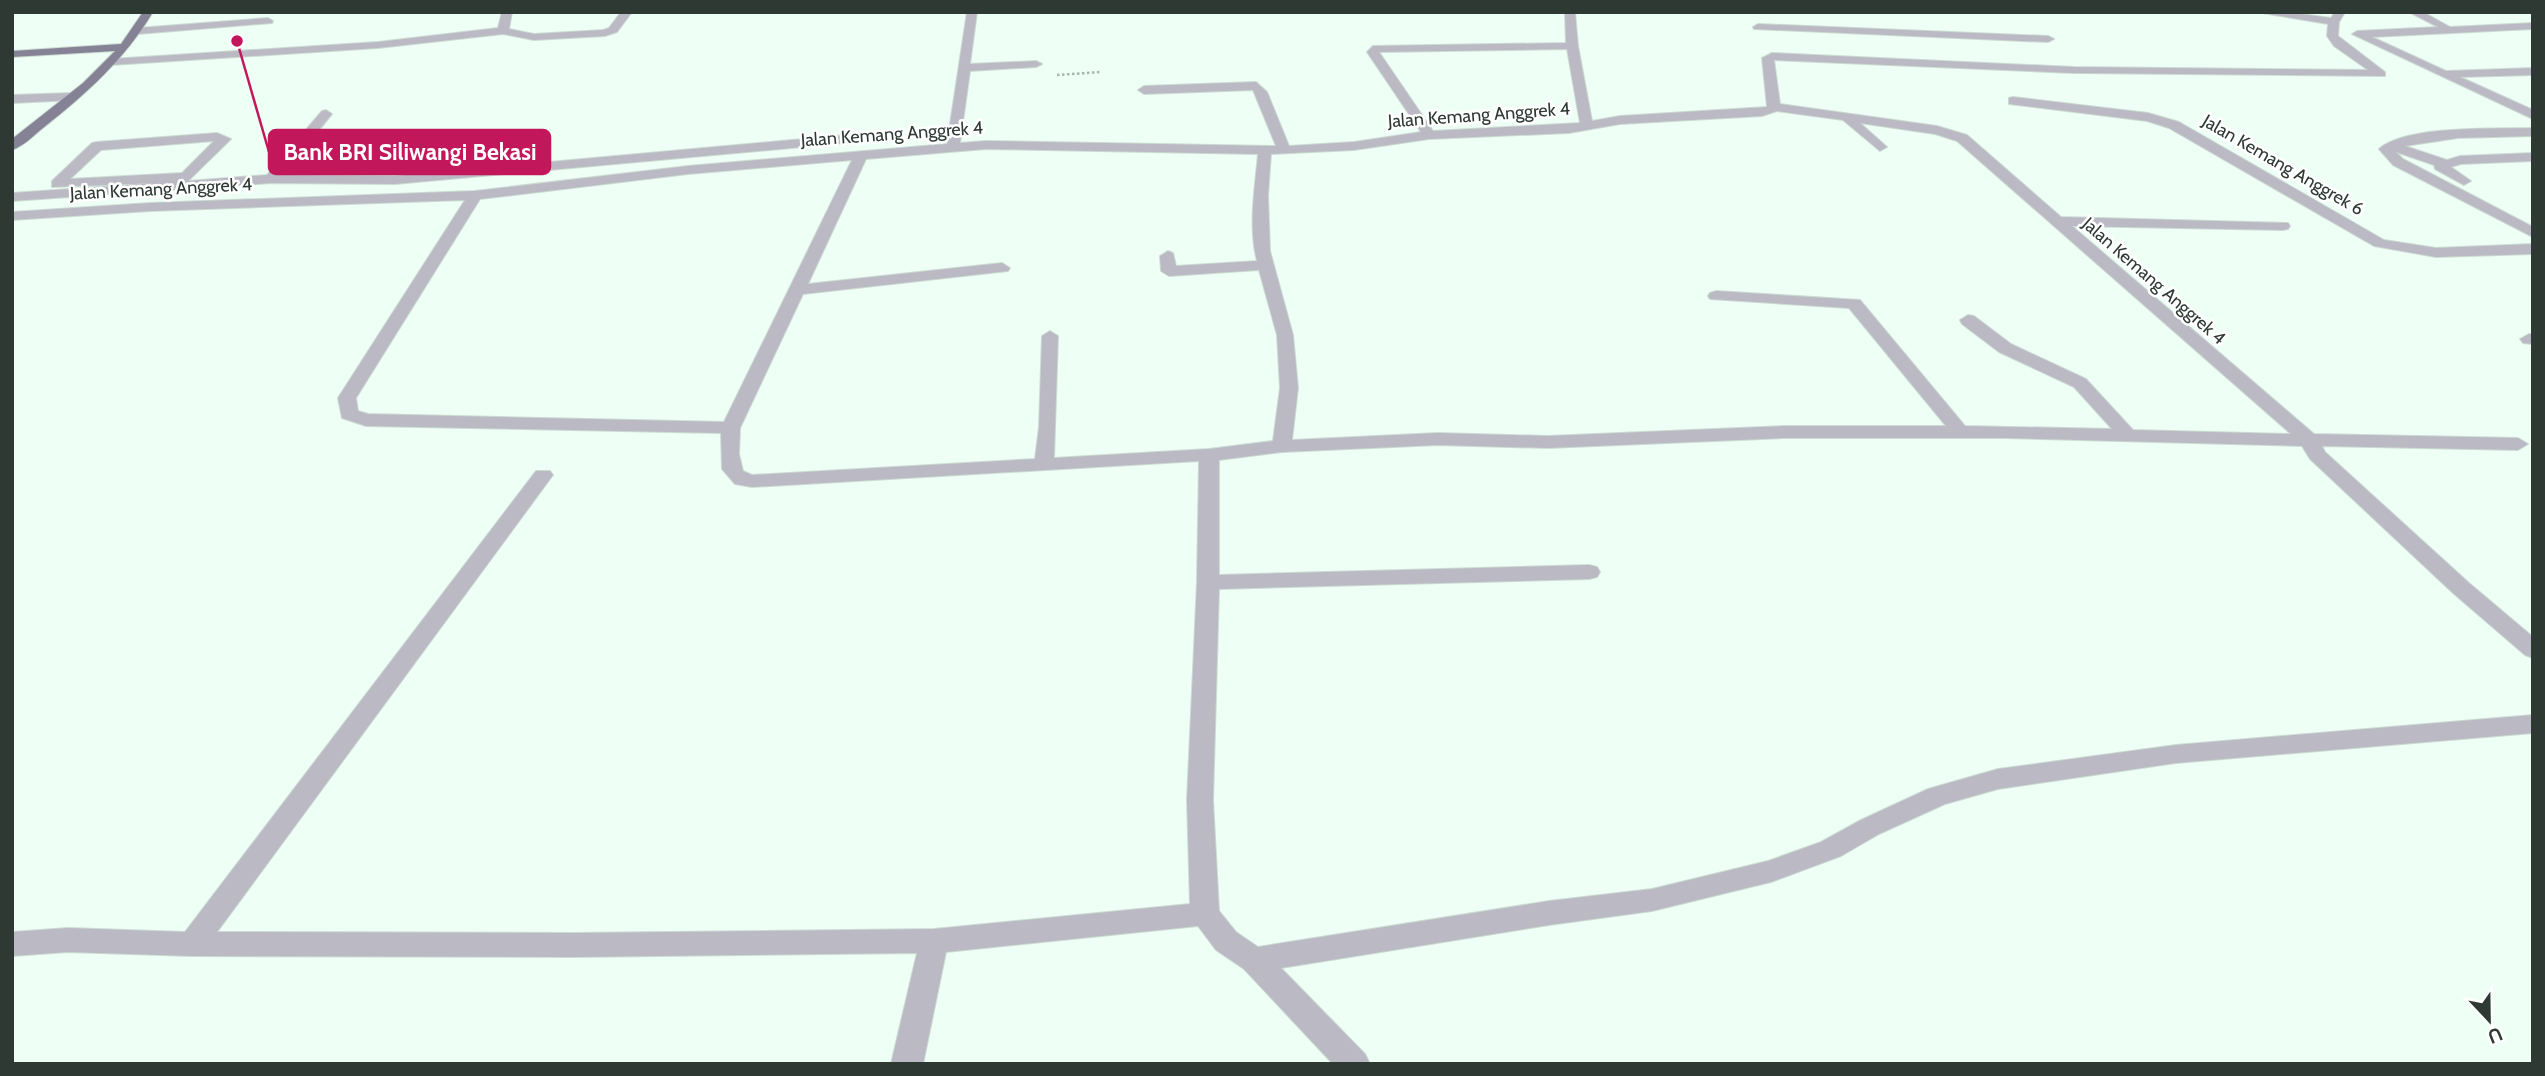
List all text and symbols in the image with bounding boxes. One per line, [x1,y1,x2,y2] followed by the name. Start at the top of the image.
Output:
[1386,98,1571,132] street label: Jalan Kemang Anggrek 4
[2198,109,2367,220] street label: Jalan Kemang Anggrek 6
[799,117,984,151] street label: Jalan Kemang Anggrek 4
[269,130,550,174] callout: Bank BRI Siliwangi Bekasi
[283,138,537,166] text: Bank BRI Siliwangi Bekasi
[68,173,253,205] street label: Jalan Kemang Anggrek 4
[2077,212,2230,349] street label: Jalan Kemang Anggrek 4
[2454,985,2524,1055] north arrow
[2485,1022,2506,1049] text: U

